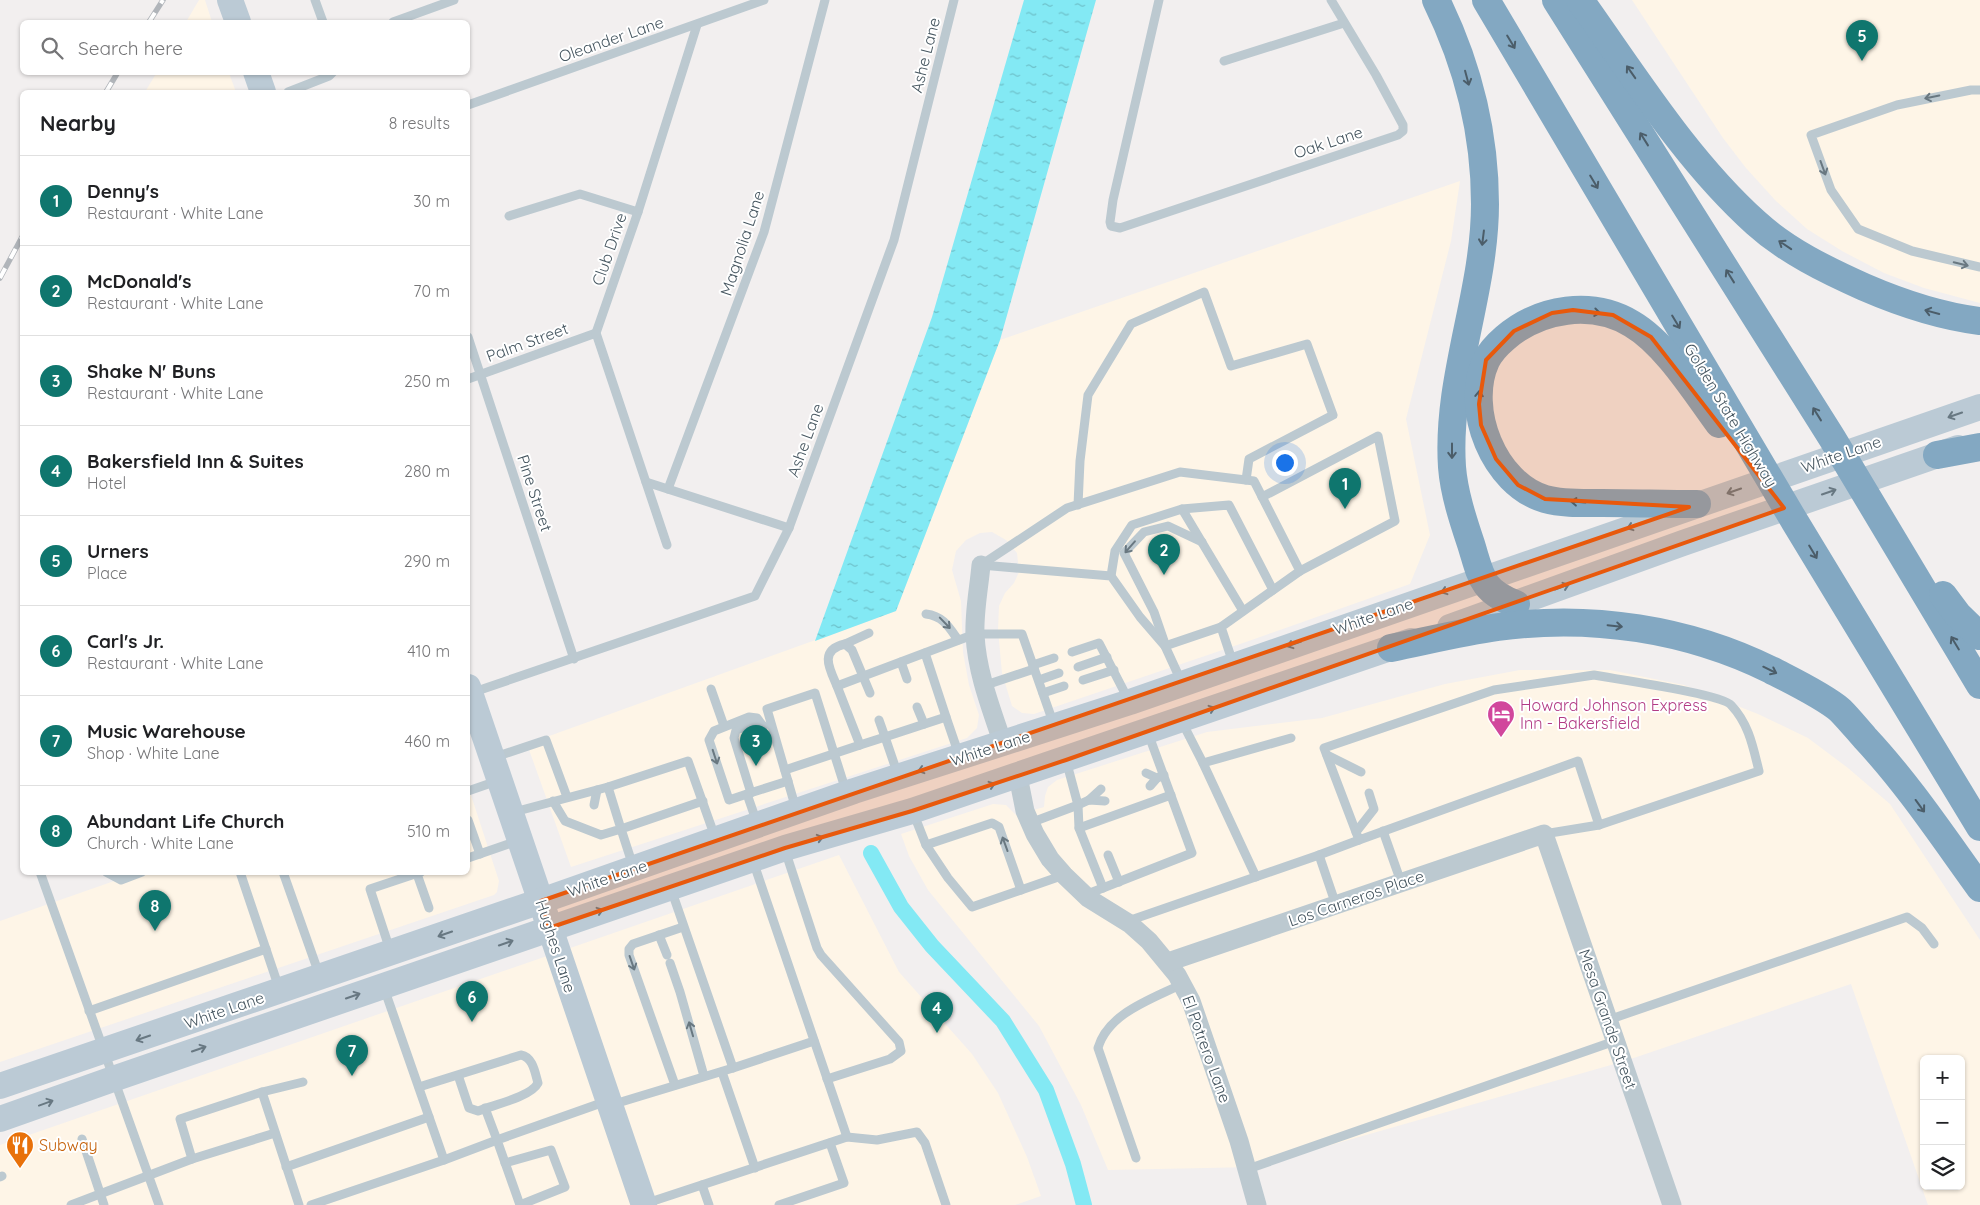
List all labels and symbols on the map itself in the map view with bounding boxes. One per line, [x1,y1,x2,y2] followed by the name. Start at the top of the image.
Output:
[556,12,666,66] street label: Oleander Lane
[906,15,944,95] street label: Ashe Lane
[1846,20,1878,61] pin: 5
[1506,34,1516,48] one-way arrow
[1626,65,1636,79] one-way arrow
[1462,69,1472,85] one-way arrow
[1924,93,1940,103] one-way arrow
[1291,121,1365,163] street label: Oak Lane
[1638,132,1648,146] one-way arrow
[1819,160,1828,175] one-way arrow
[1589,174,1599,188] one-way arrow
[716,188,768,298] street label: Magnolia Lane
[587,210,631,288] street label: Club Drive
[1478,230,1488,246] one-way arrow
[1778,239,1792,250] one-way arrow
[1953,260,1969,269] one-way arrow
[1725,270,1735,284] one-way arrow
[1925,306,1941,316] one-way arrow
[1584,307,1600,317] one-way arrow
[1672,314,1682,328] one-way arrow
[483,318,571,366] street label: Palm Street
[1680,339,1782,491] street label: Golden State Highway
[1475,390,1484,406] one-way arrow
[782,400,828,480] street label: Ashe Lane
[1811,407,1821,421] one-way arrow
[1947,411,1963,421] one-way arrow
[1798,431,1884,477] street label: White Lane
[1447,442,1457,458] one-way arrow
[1272,450,1298,476] your location
[513,452,557,534] street label: Pine Street
[1329,468,1361,509] pin: 1
[1727,487,1743,496] one-way arrow
[1821,487,1837,496] one-way arrow
[1571,498,1587,507] one-way arrow
[1627,522,1643,531] one-way arrow
[1148,534,1180,575] pin: 2
[1124,541,1136,554] one-way arrow
[1808,544,1818,558] one-way arrow
[1553,582,1569,591] one-way arrow
[1440,586,1456,596] one-way arrow
[1330,593,1416,639] street label: White Lane
[938,616,950,629] one-way arrow
[1606,621,1622,631] one-way arrow
[1949,636,1959,650] one-way arrow
[1287,640,1303,649] one-way arrow
[1762,666,1777,675] one-way arrow
[1520,695,1707,733] place label: Howard Johnson Express Inn - Bakersfield
[1486,699,1516,738] hotel icon: Howard Johnson Express Inn - Bakersfield
[1200,705,1215,714] one-way arrow
[740,725,772,766] pin: 3
[947,726,1033,770] street label: White Lane
[711,748,720,764] one-way arrow
[918,765,933,774] one-way arrow
[980,781,995,790] one-way arrow
[1915,799,1925,813] one-way arrow
[808,833,824,843] one-way arrow
[1000,837,1009,853] one-way arrow
[564,855,650,901] street label: White Lane
[1286,865,1426,931] street label: Los Carneros Place
[139,890,171,931] pin: 8
[532,897,580,995] street label: Hughes Lane
[587,907,603,916] one-way arrow
[438,930,454,939] one-way arrow
[498,938,514,947] one-way arrow
[1575,946,1641,1092] street label: Mesa Grande Street
[628,955,637,971] one-way arrow
[456,981,488,1022] pin: 6
[181,987,267,1033] street label: White Lane
[344,991,360,1000] one-way arrow
[921,992,953,1033] pin: 4
[1178,993,1236,1105] street label: El Potrero Lane
[686,1022,695,1038] one-way arrow
[135,1033,151,1043] one-way arrow
[336,1035,368,1076] pin: 7
[191,1044,206,1053] one-way arrow
[38,1098,53,1107] one-way arrow
[5,1130,35,1169] restaurant icon: Subway
[39,1135,98,1155] place label: Subway

